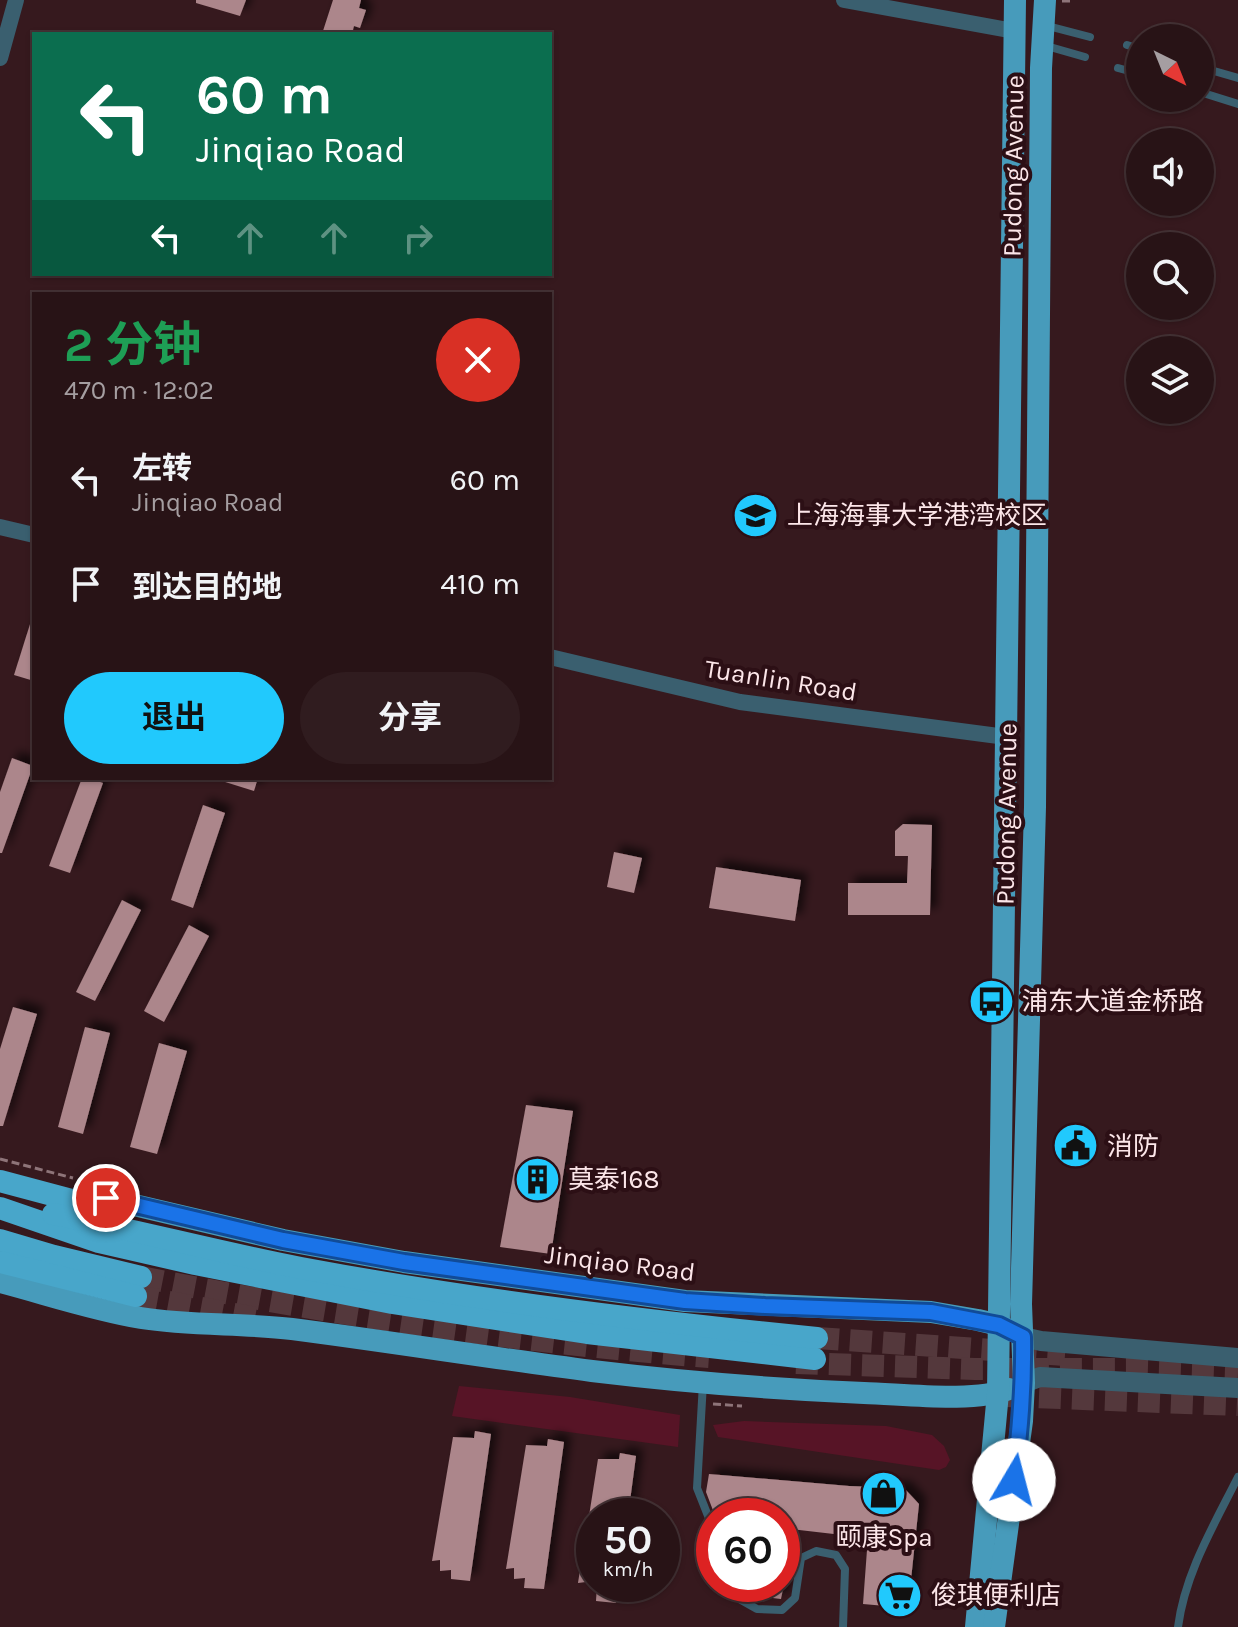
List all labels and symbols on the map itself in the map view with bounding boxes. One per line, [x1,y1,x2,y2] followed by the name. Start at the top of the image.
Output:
[1126,24,1214,112] north arrow
[996,75,1031,257] street label: Pudong Avenue
[732,491,780,539] school or university icon: 上海海事大学港湾校区
[787,500,1047,531] place label: 上海海事大学港湾校区
[703,653,859,708] street label: Tuanlin Road
[989,723,1024,905] street label: Pudong Avenue
[967,977,1015,1025] bus stop icon: 浦东大道金桥路
[1022,986,1204,1017] place label: 浦东大道金桥路
[1052,1122,1100,1170] public building icon: 消防
[1107,1131,1159,1162] place label: 消防
[513,1155,561,1203] building icon: 莫泰168
[72,1164,140,1232] pin
[568,1164,659,1195] place label: 莫泰168
[543,1239,697,1288] street label: Jinqiao Road
[972,1438,1056,1522] position arrow
[860,1470,908,1518] shop icon: 颐康Spa
[696,1498,800,1602] speed limit sign: 60
[835,1522,933,1553] place label: 颐康Spa
[876,1571,924,1619] supermarket icon: 俊琪便利店
[931,1580,1061,1611] place label: 俊琪便利店

